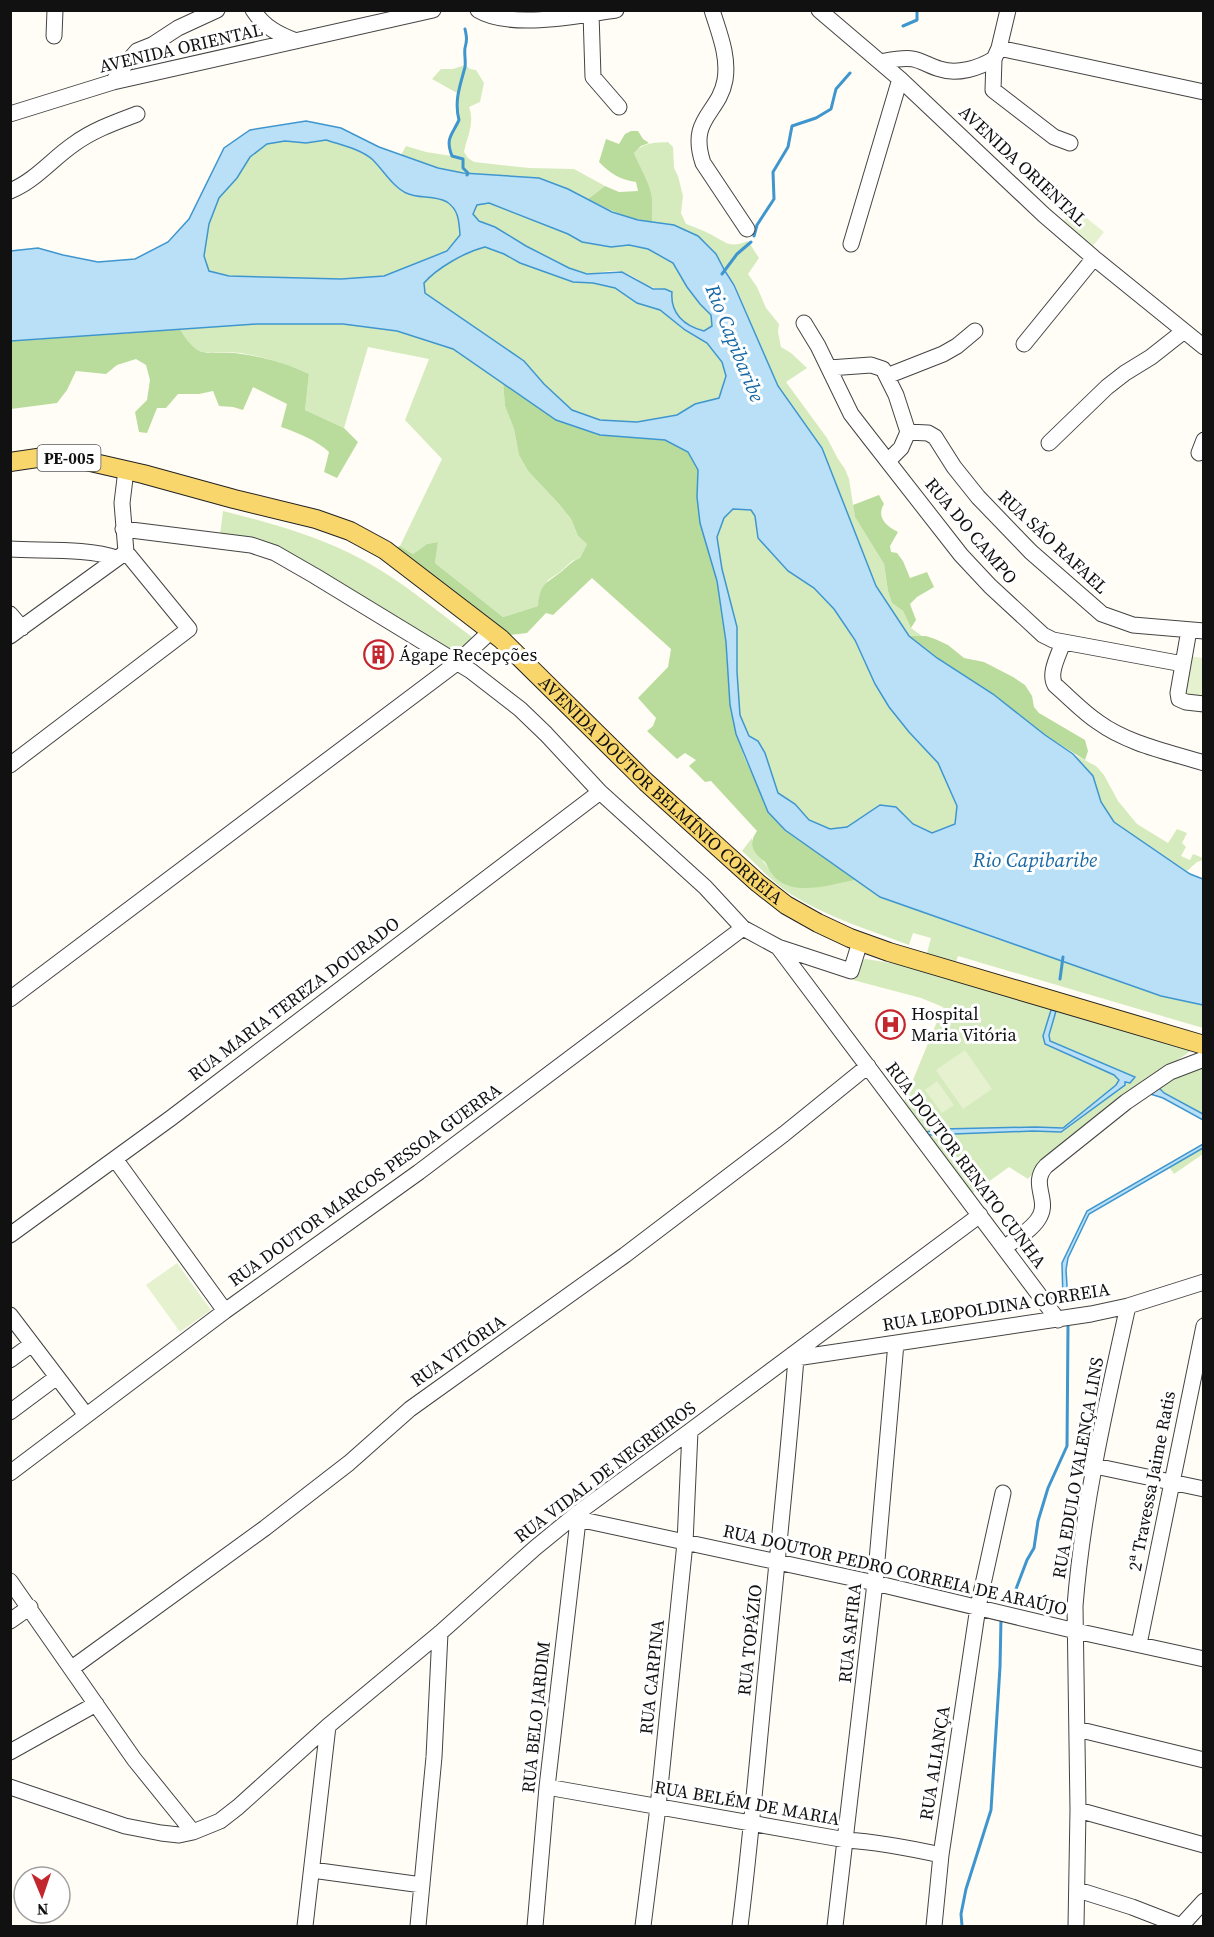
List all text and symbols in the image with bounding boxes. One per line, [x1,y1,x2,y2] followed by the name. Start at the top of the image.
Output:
[97,17,265,79] street label: AVENIDA ORIENTAL
[954,99,1093,232] street label: AVENIDA ORIENTAL
[698,279,771,406] water label: Rio Capibaribe
[38,445,100,471] road number: PE-005
[920,472,1023,589] street label: RUA DO CAMPO
[993,484,1114,599] street label: RUA SÃO RAFAEL
[362,639,394,671] building icon: Ágape Recepções
[399,642,537,667] place label: Ágape Recepções
[533,670,788,910] street label: AVENIDA DOUTOR BELMÍNIO CORREIA
[972,846,1097,874] water label: Rio Capibaribe
[183,911,405,1086] street label: RUA MARIA TEREZA DOURADO
[911,1001,1017,1047] place label: Hospital Maria Vitória
[874,1008,906,1040] hospital icon: Hospital Maria Vitória
[880,1056,1053,1273] street label: RUA DOUTOR RENATO CUNHA
[223,1077,506,1292] street label: RUA DOUTOR MARCOS PESSOA GUERRA
[880,1276,1111,1337] street label: RUA LEOPOLDINA CORREIA
[405,1309,510,1393] street label: RUA VITÓRIA
[1046,1355,1109,1581] street label: RUA EDULO VALENÇA LINS
[1122,1389,1181,1573] street label: 2ª Travessa Jaime Ratis
[509,1395,701,1548] street label: RUA VIDAL DE NEGREIROS
[721,1518,1070,1621] street label: RUA DOUTOR PEDRO CORREIA DE ARAÚJO
[832,1582,867,1684] street label: RUA SAFIRA
[731,1583,768,1697] street label: RUA TOPÁZIO
[633,1618,670,1736] street label: RUA CARPINA
[515,1640,556,1794] street label: RUA BELO JARDIM
[913,1704,956,1822] street label: RUA ALIANÇA
[652,1774,842,1831] street label: RUA BELÉM DE MARIA
[12,1865,72,1925] north arrow
[36,1899,49,1921] text: N

